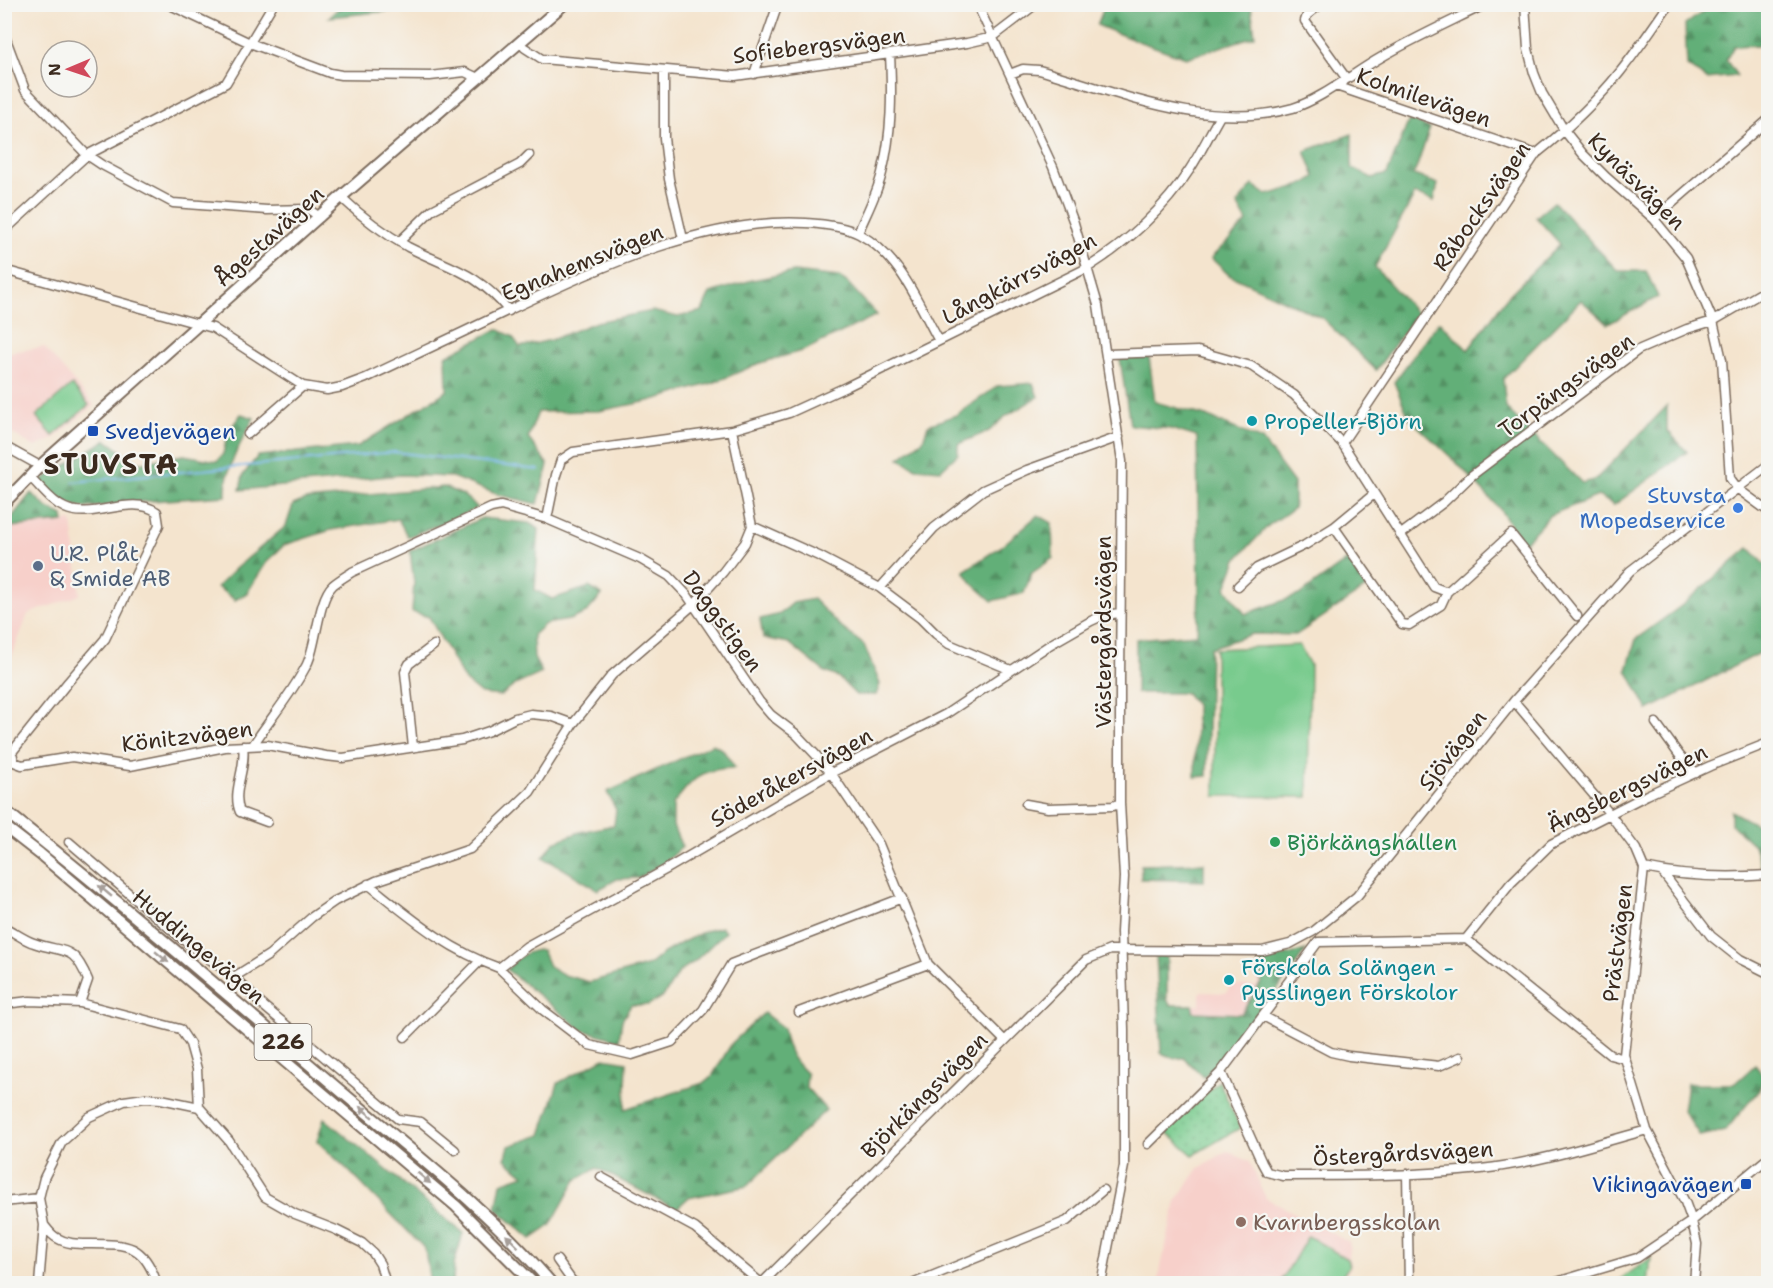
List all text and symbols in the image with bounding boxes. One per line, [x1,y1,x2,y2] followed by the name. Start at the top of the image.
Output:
[731,21,907,70] street label: Sofiebergsvägen
[39,39,99,99] north arrow
[1353,61,1495,134] street label: Kolmilevägen
[44,63,65,76] text: N
[1582,126,1692,236] street label: Kynäsvägen
[1426,136,1537,277] street label: Råbocksvägen
[208,179,330,293] street label: Ågestavägen
[497,217,667,308] street label: Egnahemsvägen
[937,225,1102,331] street label: Långkärrsvägen
[1493,326,1640,444] street label: Torpängsvägen
[1264,407,1422,436] place label: Propeller-Björn
[1245,414,1259,428] marker: Propeller-Björn
[105,417,235,446] place label: Svedjevägen
[86,424,100,438] marker: Svedjevägen
[43,445,179,483] district label: STUVSTA
[1580,481,1726,535] place label: Stuvsta Mopedservice
[1731,501,1745,515] marker: Stuvsta Mopedservice
[1089,536,1118,729] street label: Västergårdsvägen
[50,539,170,593] place label: U.R. Plåt & Smide AB
[31,559,45,573] marker: U.R. Plåt & Smide AB
[676,565,769,678] street label: Daggstigen
[1412,704,1493,797] street label: Sjövägen
[120,714,254,759] street label: Könitzvägen
[705,721,878,834] street label: Söderåkersvägen
[1542,737,1712,840] street label: Ängsbergsvägen
[1287,828,1457,857] place label: Björkängshallen
[1268,835,1282,849] marker: Björkängshallen
[126,882,271,1010] street label: Huddingevägen
[1596,882,1639,1004] street label: Prästvägen
[98,885,113,898] one-way arrow
[154,951,170,964] one-way arrow
[1241,953,1458,1007] place label: Förskola Solängen - Pysslingen Förskolor
[1222,973,1236,987] marker: Förskola Solängen - Pysslingen Förskolor
[254,1024,312,1060] road number: 226
[855,1026,994,1165] street label: Björkängsvägen
[358,1106,374,1119] one-way arrow
[1312,1134,1494,1173] street label: Östergårdsvägen
[1592,1170,1734,1199] place label: Vikingavägen
[416,1171,431,1184] one-way arrow
[1739,1177,1753,1191] marker: Vikingavägen
[1253,1208,1441,1237] place label: Kvarnbergsskolan
[1234,1215,1248,1229] marker: Kvarnbergsskolan
[504,1234,519,1248] one-way arrow

